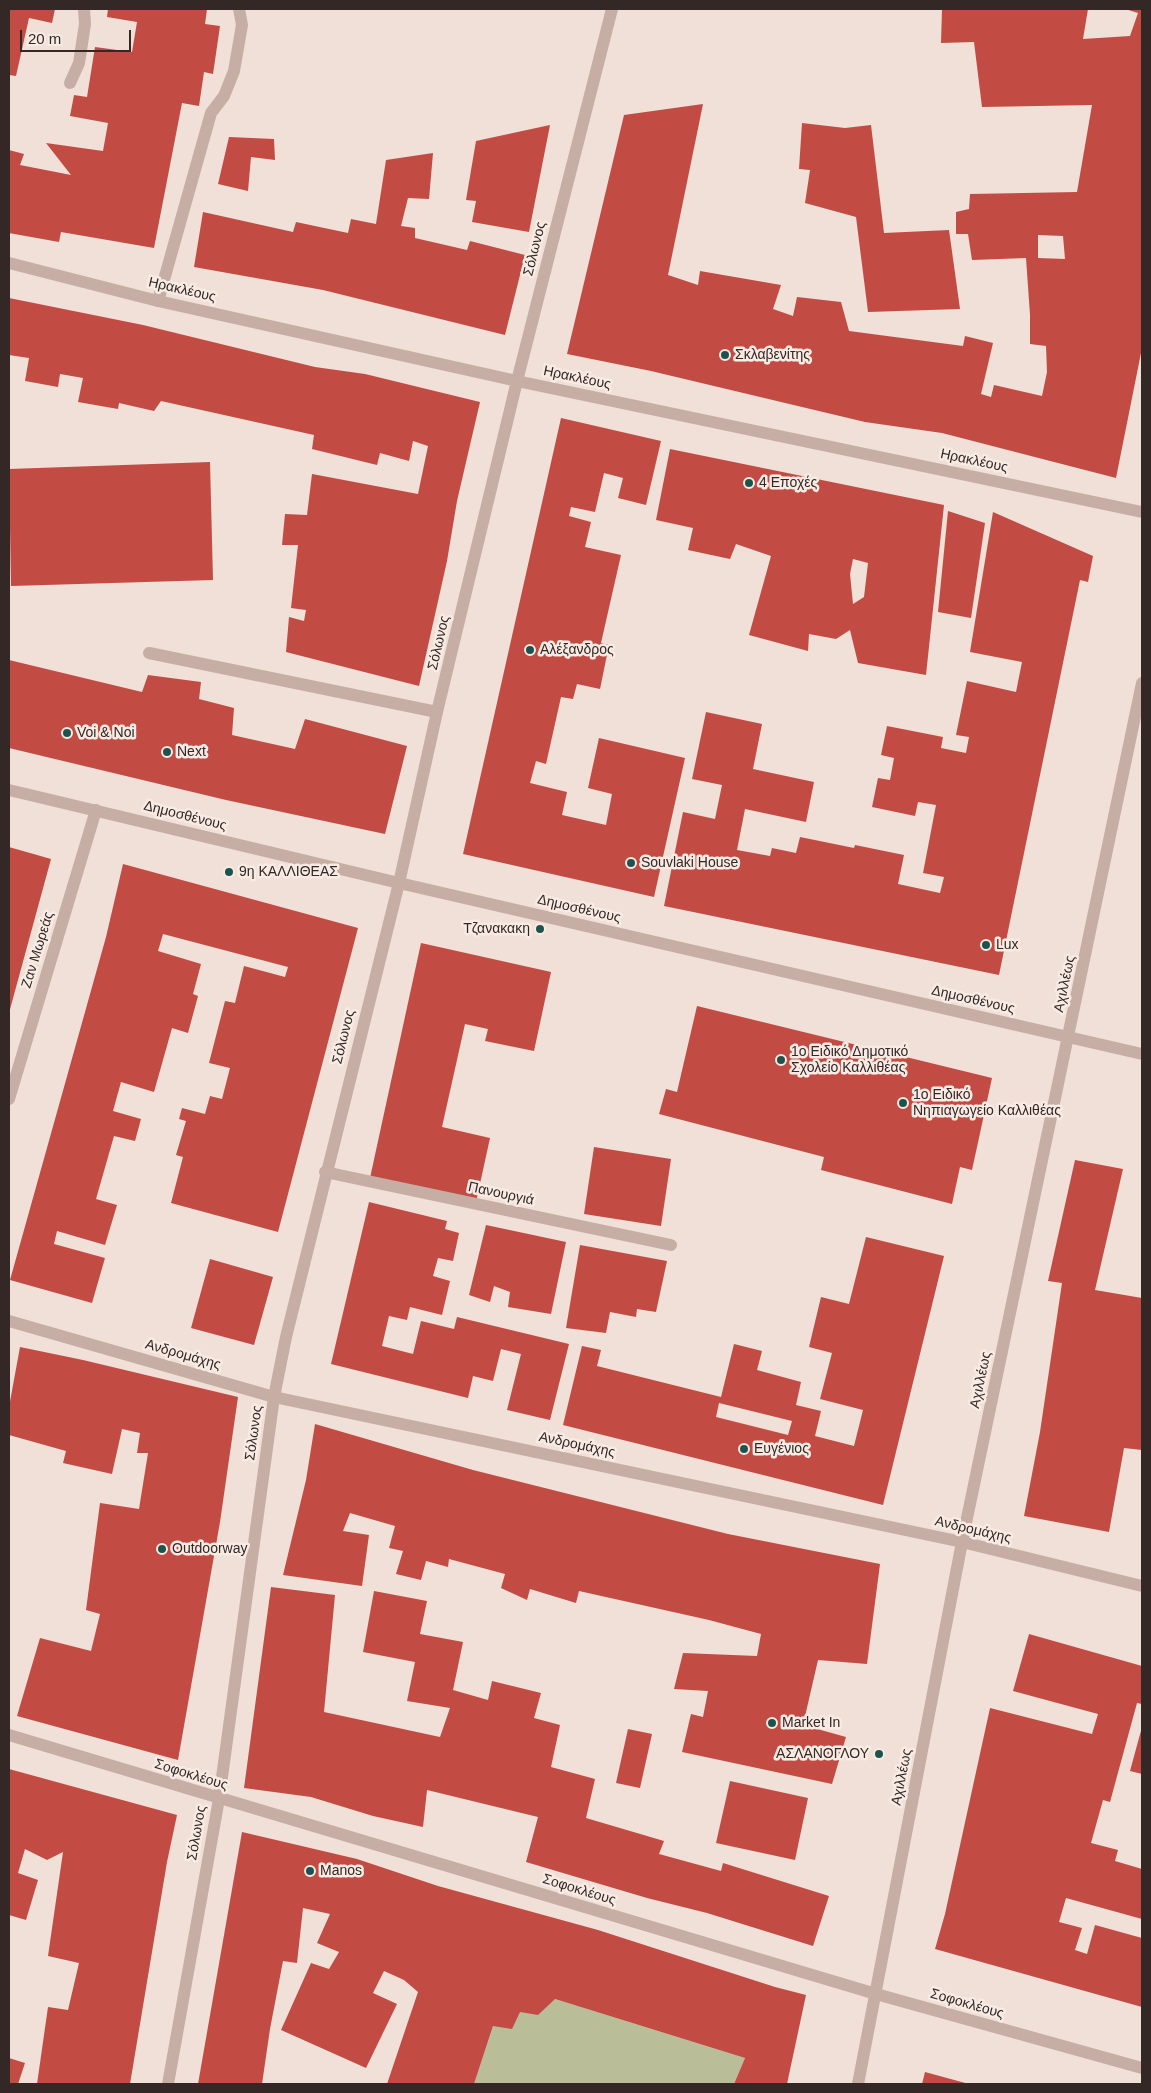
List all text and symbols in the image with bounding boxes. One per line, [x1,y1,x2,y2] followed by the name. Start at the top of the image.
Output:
[22,20,134,52] scale bar
[28,30,61,47] text: 20 m
[520,220,550,278] street label: Σόλωνος
[147,274,217,306] street label: Ηρακλέους
[735,347,810,363] place label: Σκλαβενίτης
[719,349,731,361] marker: Σκλαβενίτης
[542,363,612,393] street label: Ηρακλέους
[939,446,1009,476] street label: Ηρακλέους
[759,475,817,491] place label: 4 Εποχές
[743,477,755,489] marker: 4 Εποχές
[425,614,453,672] street label: Σόλωνος
[540,642,614,658] place label: Αλέξανδρος
[524,644,536,656] marker: Αλέξανδρος
[77,725,135,741] place label: Voi & Noi
[61,727,73,739] marker: Voi & Noi
[177,744,206,760] place label: Next
[161,746,173,758] marker: Next
[142,798,228,834] street label: Δημοσθένους
[641,855,738,871] place label: Souvlaki House
[625,857,637,869] marker: Souvlaki House
[239,864,338,880] place label: 9η ΚΑΛΛΙΘΕΑΣ
[223,866,235,878] marker: 9η ΚΑΛΛΙΘΕΑΣ
[536,891,622,927] street label: Δημοσθένους
[18,910,58,990] street label: Ζαν Μωρεάς
[463,921,530,937] place label: Τζανακακη
[534,923,546,935] marker: Τζανακακη
[996,937,1019,953] place label: Lux
[980,939,992,951] marker: Lux
[1051,954,1079,1014] street label: Αχιλλέως
[930,982,1016,1018] street label: Δημοσθένους
[329,1008,359,1066] street label: Σόλωνος
[791,1044,908,1076] place label: 1ο Ειδικό Δημοτικό Σχολείο Καλλιθέας
[775,1054,787,1066] marker: 1ο Ειδικό Δημοτικό Σχολείο Καλλιθέας
[913,1087,1061,1120] place label: 1ο Ειδικό Νηπιαγωγείο Καλλιθέας
[897,1097,909,1109] marker: 1ο Ειδικό Νηπιαγωγείο Καλλιθέας
[467,1179,535,1209] street label: Πανουργιά
[143,1336,223,1374] street label: Ανδρομάχης
[967,1350,995,1410] street label: Αχιλλέως
[242,1404,266,1462] street label: Σόλωνος
[537,1429,617,1461] street label: Ανδρομάχης
[754,1441,809,1457] place label: Ευγένιος
[738,1443,750,1455] marker: Ευγένιος
[933,1513,1013,1547] street label: Ανδρομάχης
[172,1541,247,1557] place label: Outdoorway
[156,1543,168,1555] marker: Outdoorway
[782,1715,840,1731] place label: Market In
[766,1717,778,1729] marker: Market In
[776,1746,869,1762] place label: ΑΣΛΑΝΟΓΛΟΥ
[888,1747,916,1807] street label: Αχιλλέως
[873,1748,885,1760] marker: ΑΣΛΑΝΟΓΛΟΥ
[152,1756,230,1794] street label: Σοφοκλέους
[184,1804,210,1862] street label: Σόλωνος
[320,1863,362,1879] place label: Manos
[304,1865,316,1877] marker: Manos
[540,1871,618,1909] street label: Σοφοκλέους
[928,1985,1006,2023] street label: Σοφοκλέους

